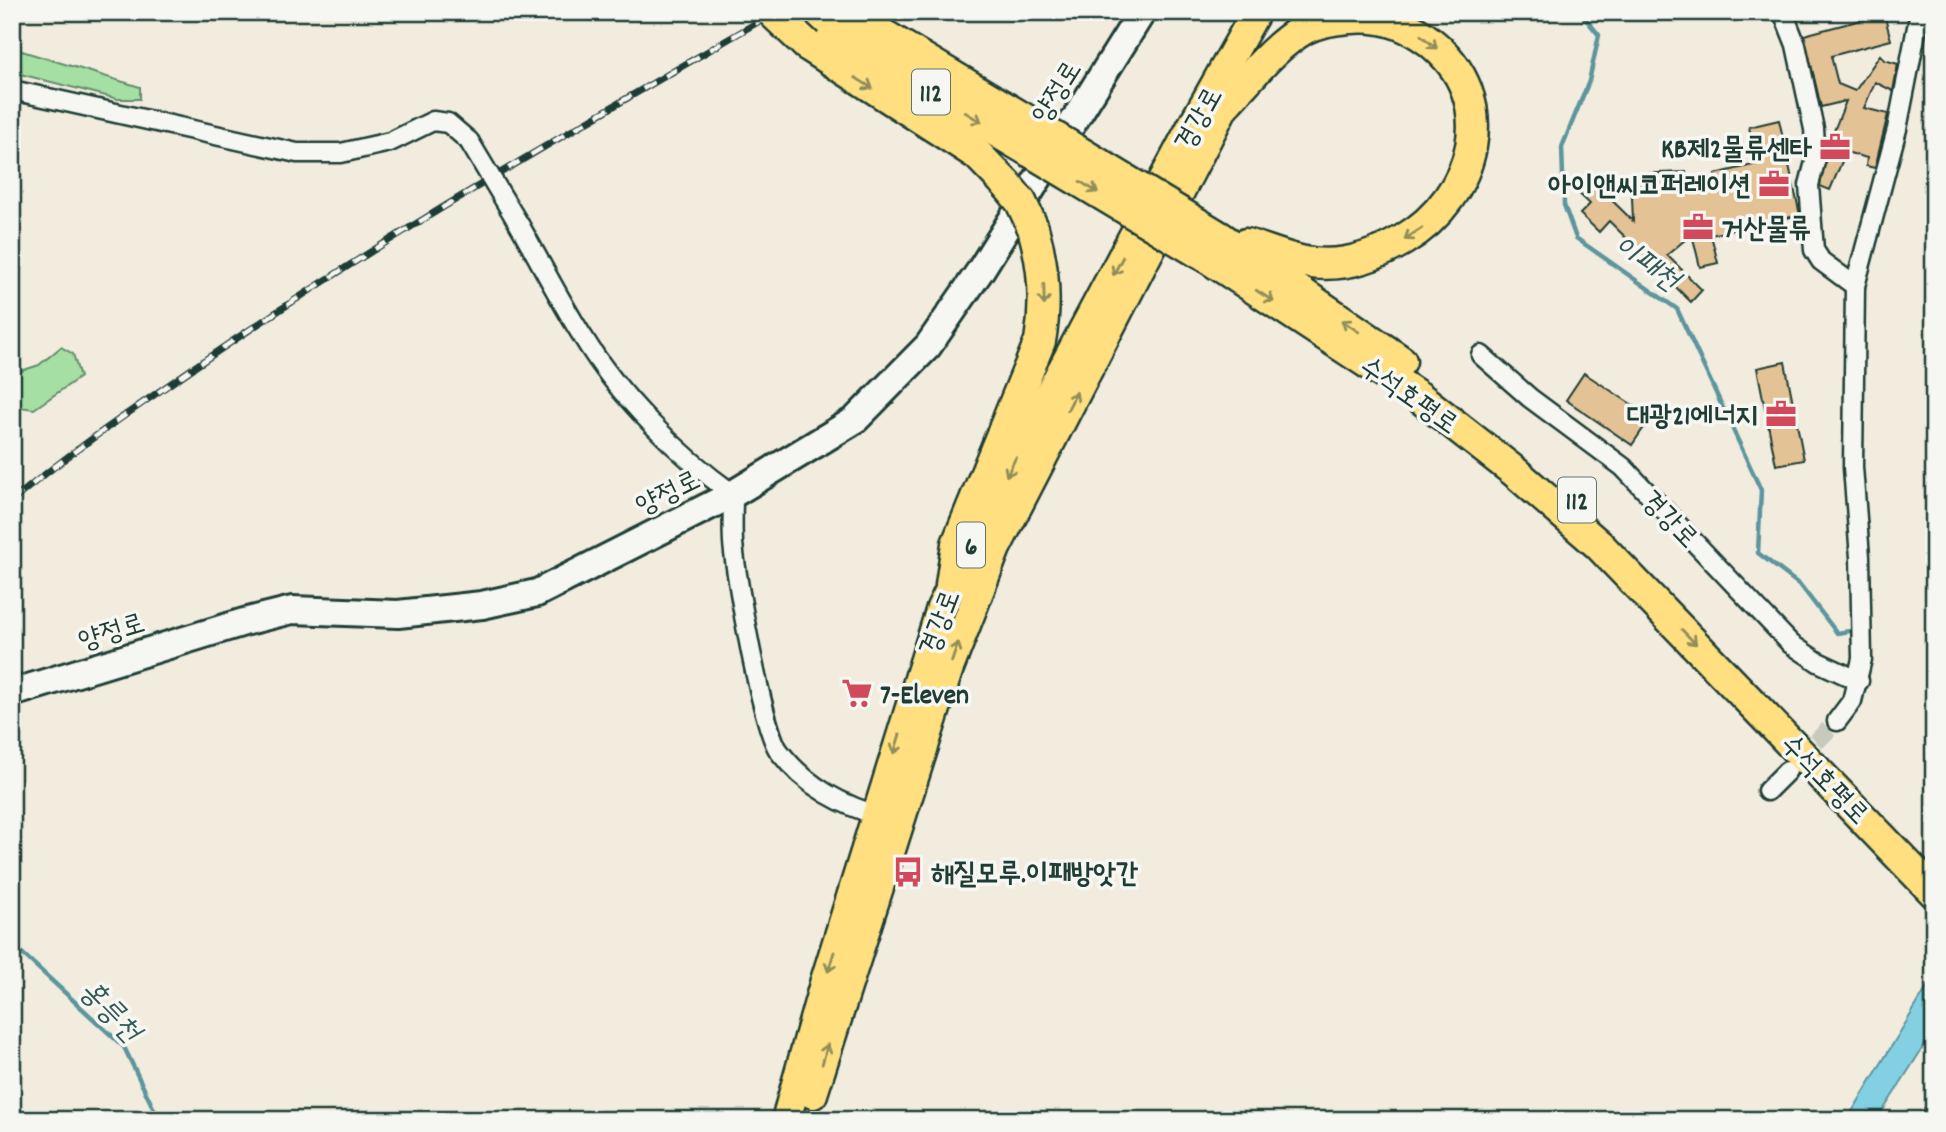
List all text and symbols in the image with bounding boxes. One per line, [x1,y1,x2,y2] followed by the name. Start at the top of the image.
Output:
[1420,34,1438,49] one-way arrow
[1024,54,1094,133] street label: 양정로
[912,69,950,114] road number: 112
[853,77,873,91] one-way arrow
[1167,81,1235,160] street label: 경강로
[963,111,983,125] one-way arrow
[1818,130,1852,164] office icon: KB제2물류센타
[1661,132,1812,172] place label: KB제2물류센타
[1757,167,1791,201] office icon: 아이앤씨코퍼레이션
[1548,169,1751,209] place label: 아이앤씨코퍼레이션
[1079,180,1099,194] one-way arrow
[1681,210,1715,244] office icon: 거산물류
[1721,212,1811,252] place label: 거산물류
[1404,226,1423,241] one-way arrow
[1602,227,1689,306] water label: 이패천
[1110,255,1124,275] one-way arrow
[1037,283,1051,306] one-way arrow
[1255,288,1274,303] one-way arrow
[1341,319,1360,333] one-way arrow
[1350,349,1465,447] street label: 수석호평로
[1066,391,1079,412] one-way arrow
[1764,397,1798,431] office icon: 대광21에너지
[1627,399,1758,439] place label: 대광21에너지
[1004,456,1018,476] one-way arrow
[630,463,708,528] street label: 양정로
[1558,478,1596,522] road number: 112
[1630,483,1705,560] street label: 경강로
[957,523,985,568] road number: 6
[912,585,973,663] street label: 경강로
[74,606,151,664] street label: 양정로
[1680,628,1697,645] one-way arrow
[950,641,962,663] one-way arrow
[840,676,874,710] supermarket icon: 7-Eleven
[880,678,969,718] place label: 7-Eleven
[1769,727,1876,836] street label: 수석호평로
[890,733,903,755] one-way arrow
[891,855,925,889] bus stop icon: 해질모루.이패방앗간
[931,857,1138,897] place label: 해질모루.이패방앗간
[823,950,836,972] one-way arrow
[67,972,150,1056] water label: 홍릉천
[819,1044,832,1066] one-way arrow

